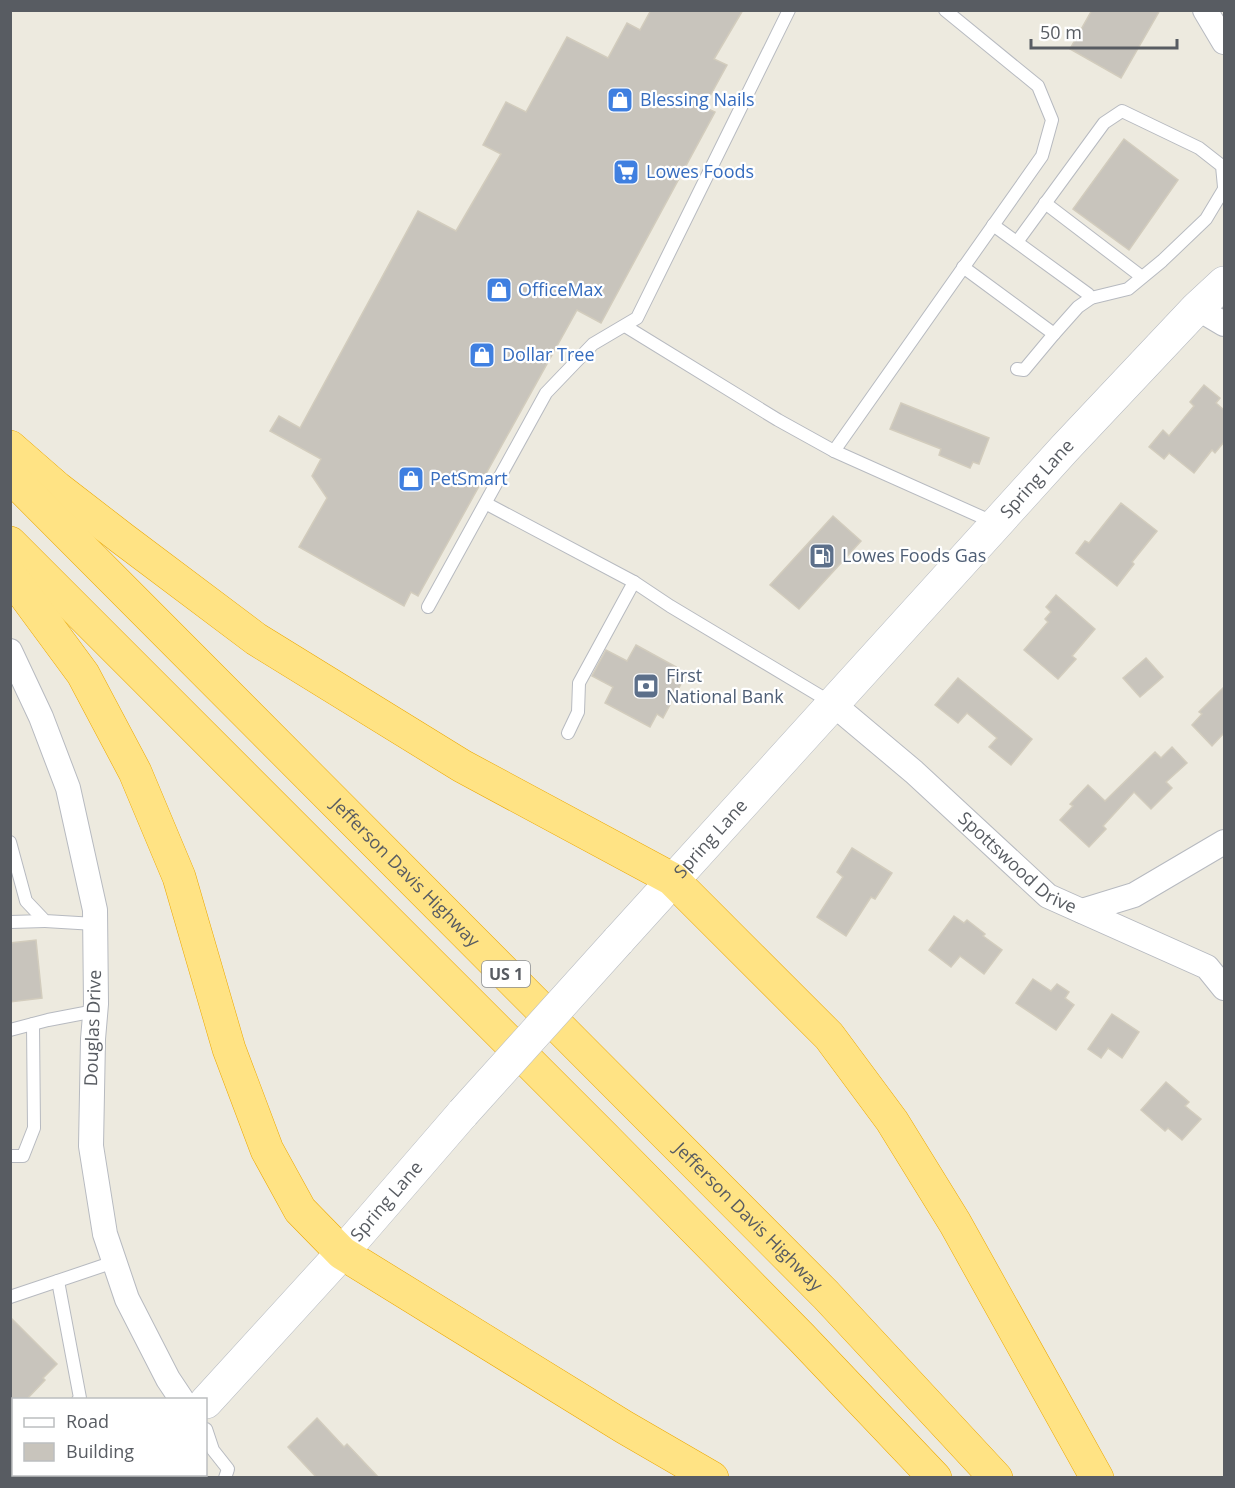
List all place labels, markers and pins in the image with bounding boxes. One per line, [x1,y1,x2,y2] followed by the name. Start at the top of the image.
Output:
[605,85,635,115] shop icon: Blessing Nails
[640,87,755,111] place label: Blessing Nails
[611,157,641,187] supermarket icon: Lowes Foods
[646,159,754,183] place label: Lowes Foods
[484,275,514,305] shop icon: OfficeMax
[518,277,604,301] place label: OfficeMax
[467,340,497,370] shop icon: Dollar Tree
[502,342,595,366] place label: Dollar Tree
[396,464,426,494] shop icon: PetSmart
[430,466,508,490] place label: PetSmart
[807,541,837,571] fuel station icon: Lowes Foods Gas
[842,543,986,567] place label: Lowes Foods Gas
[666,663,784,708] place label: First National Bank
[631,671,661,701] bank icon: First National Bank

